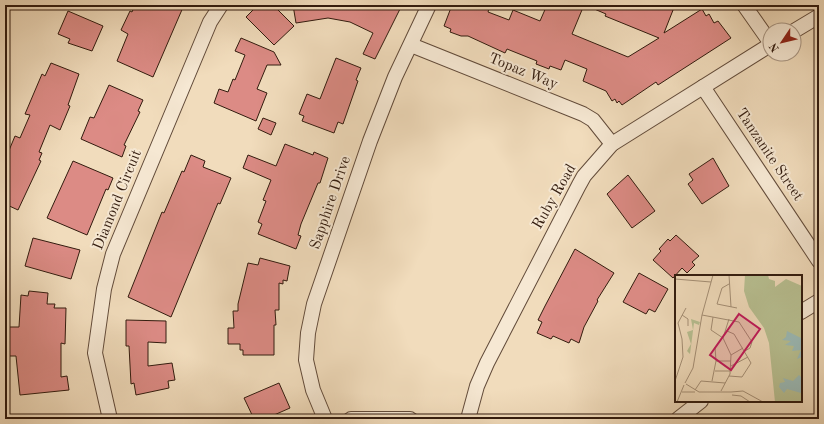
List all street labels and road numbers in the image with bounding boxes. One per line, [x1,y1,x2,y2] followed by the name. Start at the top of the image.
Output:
[486,51,560,93] street label: Topaz Way
[733,106,805,204] street label: Tanzanite Street
[91,148,145,252] street label: Diamond Circuit
[308,154,354,252] street label: Sapphire Drive
[531,162,580,232] street label: Ruby Road

